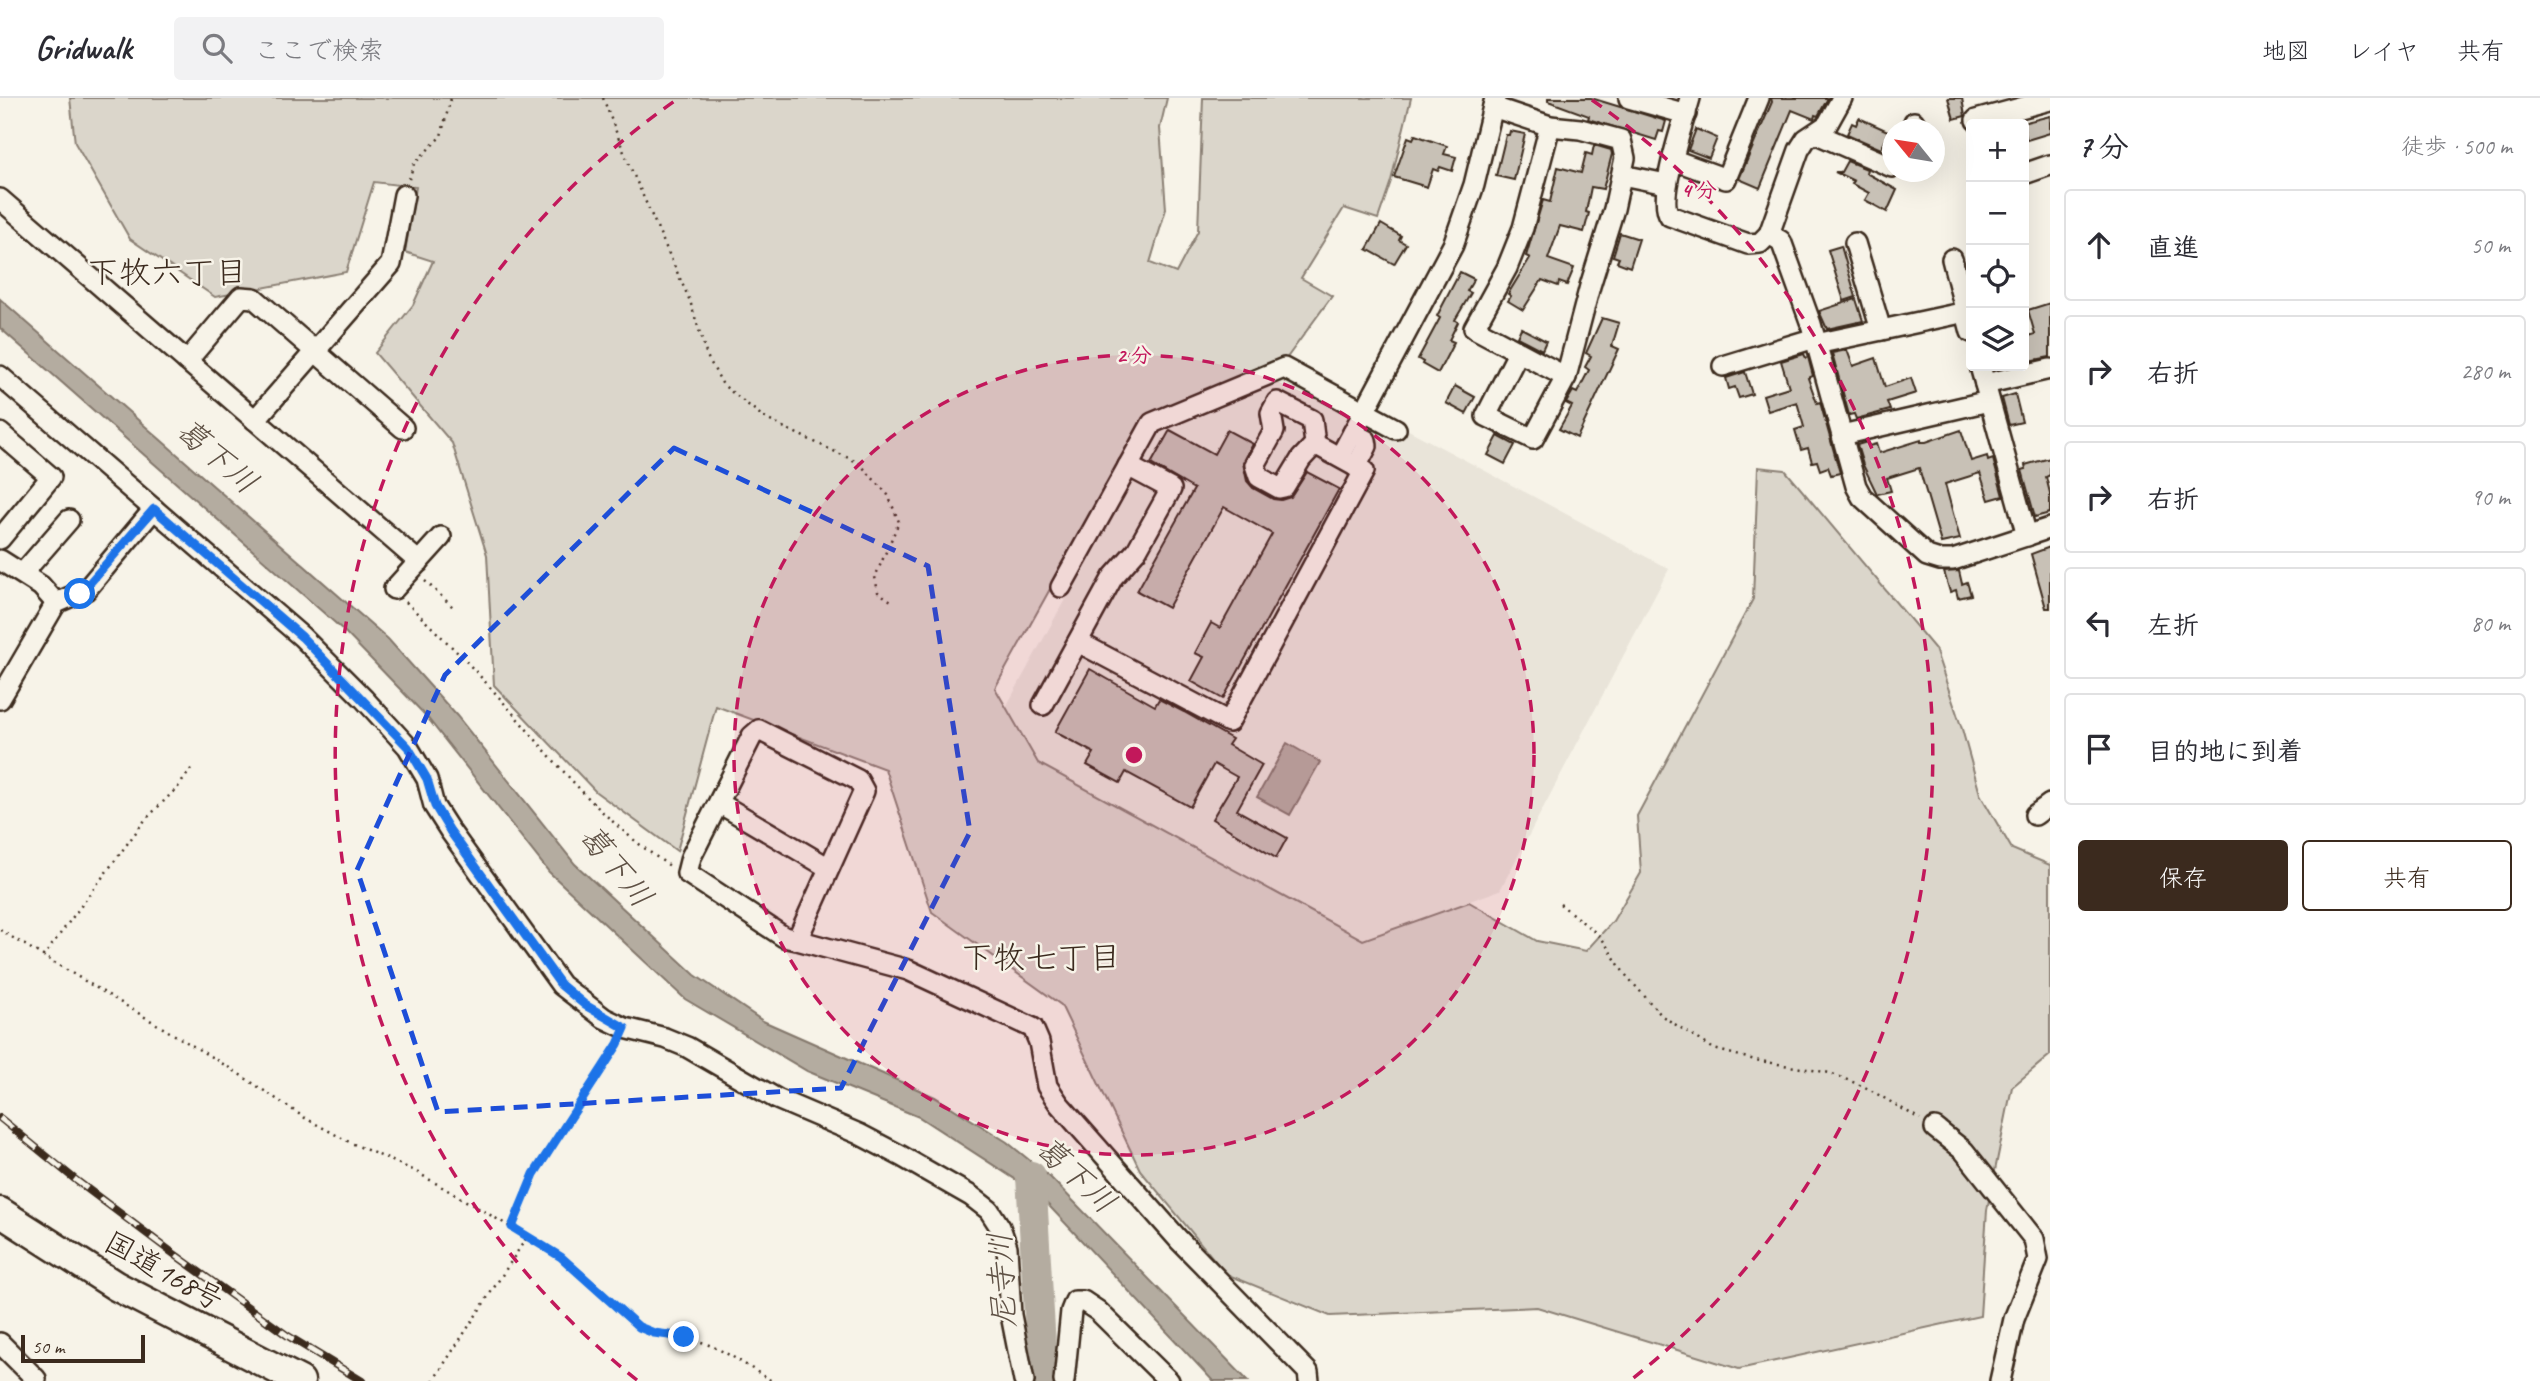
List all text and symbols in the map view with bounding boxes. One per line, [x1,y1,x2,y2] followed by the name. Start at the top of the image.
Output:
[174,17,664,80] search box
[35,27,132,69] text: Gridwalk
[198,29,236,67] icon: search
[254,34,384,67] text: ここで検索
[2262,36,2310,66] text: 地図
[2348,36,2419,66] text: レイヤ
[2457,36,2505,66] text: 共有
[1882,119,1945,182] north arrow
[1966,119,2029,371] map controls
[1966,119,2029,182] button: +
[2078,128,2129,166] text: 7 分
[2401,132,2512,161] text: 徒歩 · 500 m
[1681,177,1717,203] text: 4 分
[1966,182,2029,245] button: −
[2080,226,2118,264] icon: ahead
[2147,231,2199,264] text: 直進
[2471,231,2510,260] text: 50 m
[1966,245,2029,308] button: locate
[87,252,247,293] district label: 下牧六丁目
[1966,308,2029,371] button: layers
[1116,342,1152,368] text: 2 分
[2080,352,2118,390] icon: right
[2147,357,2199,390] text: 右折
[2461,357,2510,386] text: 280 m
[167,409,267,503] water label: 葛下川
[2080,478,2118,516] icon: right
[2147,483,2199,516] text: 右折
[2471,483,2510,512] text: 90 m
[64,578,95,609] route start
[2080,604,2118,642] icon: left
[2147,609,2199,642] text: 左折
[2471,609,2510,638] text: 80 m
[2080,730,2118,768] icon: arrive
[2147,735,2303,768] text: 目的地に到着
[1122,743,1146,767] centre of rings
[570,816,662,916] water label: 葛下川
[2078,840,2288,911] button: 保存
[2302,840,2512,911] button: 共有
[961,937,1121,978] district label: 下牧七丁目
[1027,1127,1125,1223] water label: 葛下川
[98,1223,230,1319] street label: 国道168号
[979,1231,1025,1329] water label: 尼寺川
[668,1321,699,1352] route end
[21,1332,145,1364] scale bar
[32,1335,64,1359] text: 50 m

